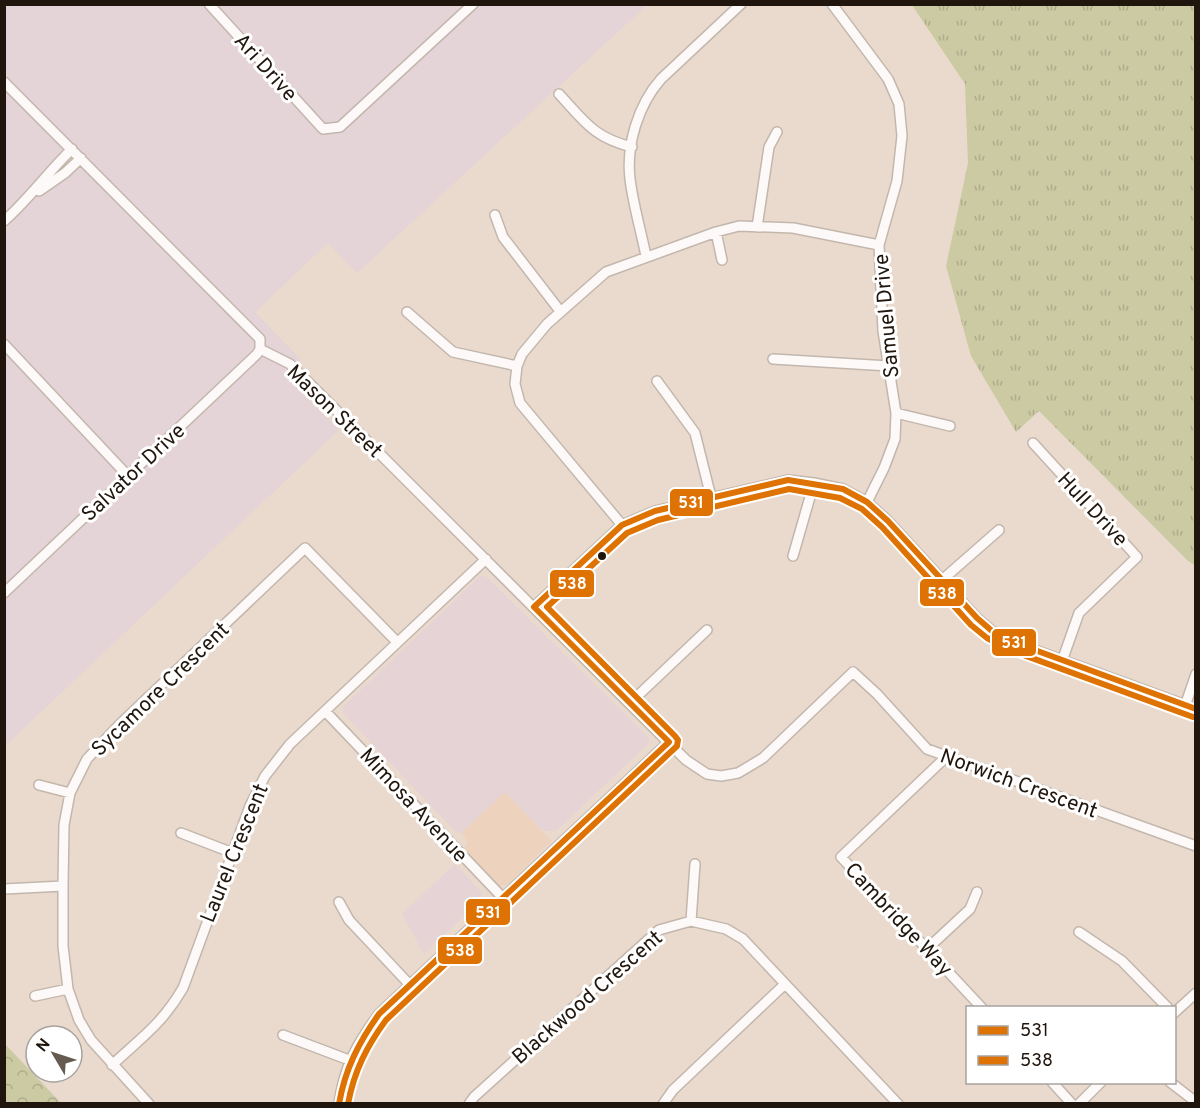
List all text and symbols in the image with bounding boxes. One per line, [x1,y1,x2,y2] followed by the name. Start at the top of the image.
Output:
[227,28,302,108] street label: Ari Drive
[869,252,906,379] street label: Samuel Drive
[280,360,388,465] street label: Mason Street
[76,418,192,528] street label: Salvator Drive
[1051,467,1133,553] street label: Hull Drive
[669,488,714,517] line badge: 531
[678,494,704,514] text: 531
[596,550,608,562] unlabelled marker
[549,569,595,598] line badge: 538
[557,575,587,595] text: 538
[919,578,965,607] line badge: 538
[927,585,957,605] text: 538
[86,617,236,763] street label: Sycamore Crescent
[991,628,1037,657] line badge: 531
[1001,634,1027,654] text: 531
[353,743,473,869] street label: Mimosa Avenue
[936,743,1101,825] street label: Norwich Crescent
[195,780,276,927] street label: Laurel Crescent
[838,857,958,983] street label: Cambridge Way
[465,898,511,926] line badge: 531
[475,904,501,924] text: 531
[507,925,669,1071] street label: Blackwood Crescent
[437,936,483,965] line badge: 538
[445,942,475,962] text: 538
[966,1006,1176,1084] legend
[1020,1020,1049,1043] text: 531
[24,1024,84,1084] north arrow
[33,1035,55,1057] text: N
[1020,1050,1053,1073] text: 538

